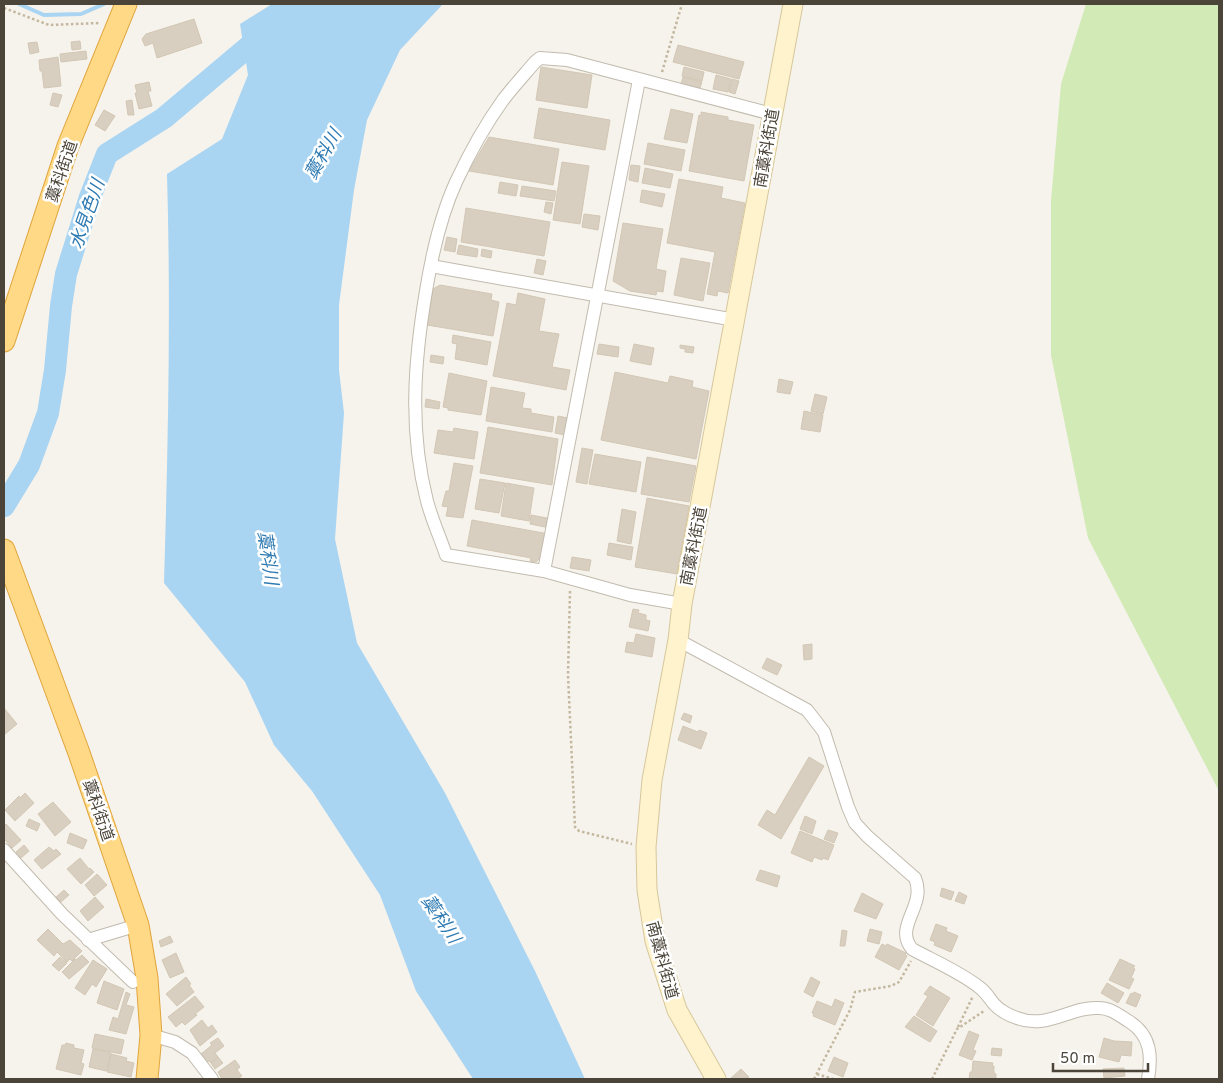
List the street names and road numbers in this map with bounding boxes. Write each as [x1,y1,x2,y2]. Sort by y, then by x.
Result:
street label: 南藁科街道 [751,107,785,189]
street label: 藁科街道 [43,138,83,205]
street label: 南藁科街道 [678,505,712,588]
street label: 藁科街道 [77,777,117,844]
street label: 南藁科街道 [641,919,681,1002]

